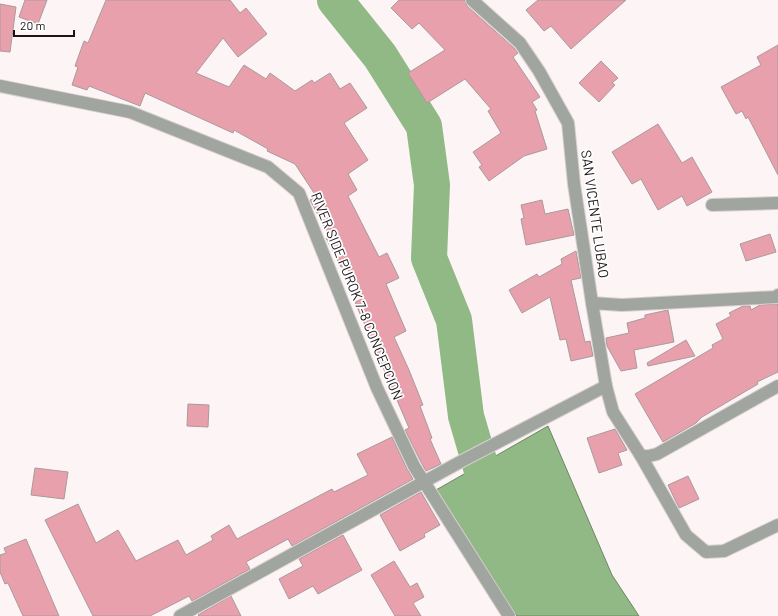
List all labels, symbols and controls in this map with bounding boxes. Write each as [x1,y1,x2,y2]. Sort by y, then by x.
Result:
scale bar [14,12,74,38]
text: 20 m [20,18,46,32]
street label: SAN VICENTE LUBAO [578,149,613,279]
street label: RIVER SIDE PUROK 7-8 CONCEPCION [308,190,407,402]

